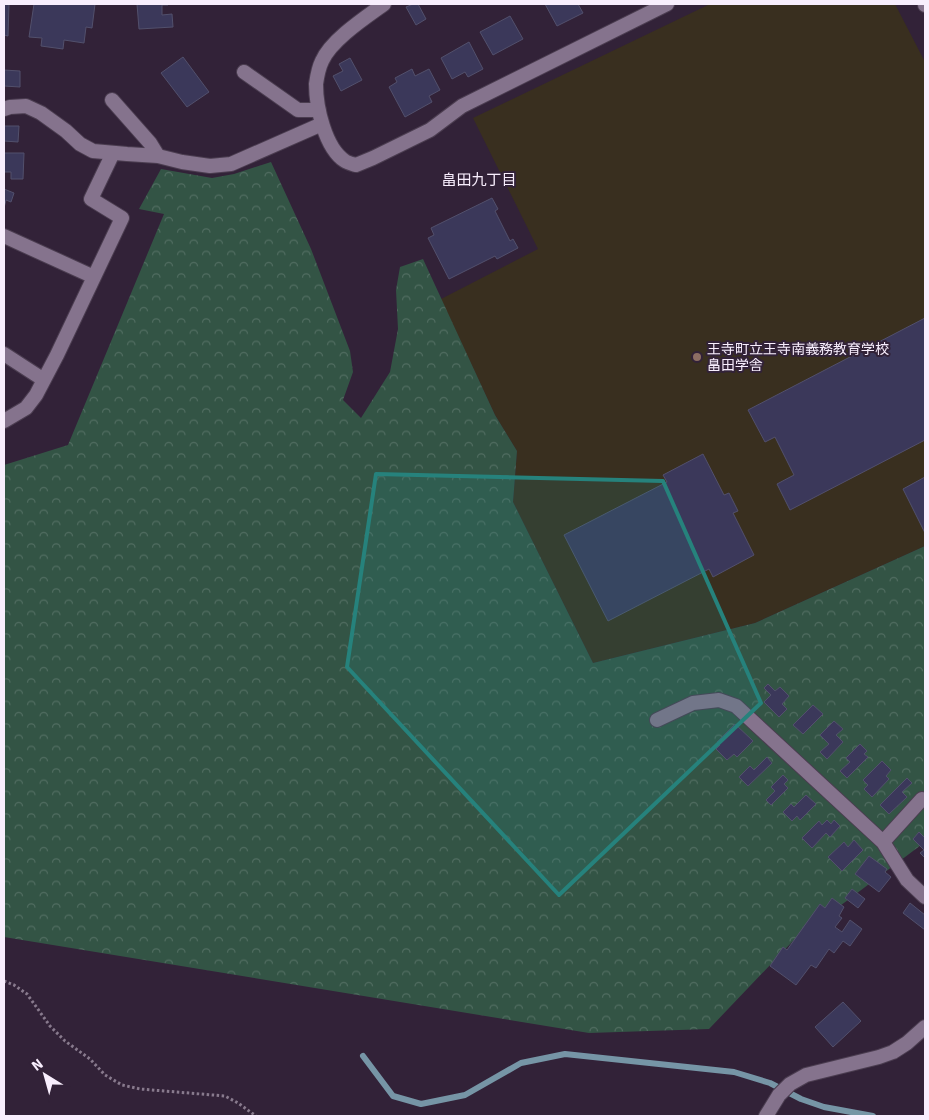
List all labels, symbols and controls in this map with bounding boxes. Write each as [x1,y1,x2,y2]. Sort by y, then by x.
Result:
district label: 畠田九丁目 [441,171,517,189]
place label: 王寺町立王寺南義務教育学校 畠田学舎 [707,341,889,374]
marker: 王寺町立王寺南義務教育学校 畠田学舎 [691,351,703,363]
north arrow [20,1050,70,1100]
text: N [28,1055,46,1075]

